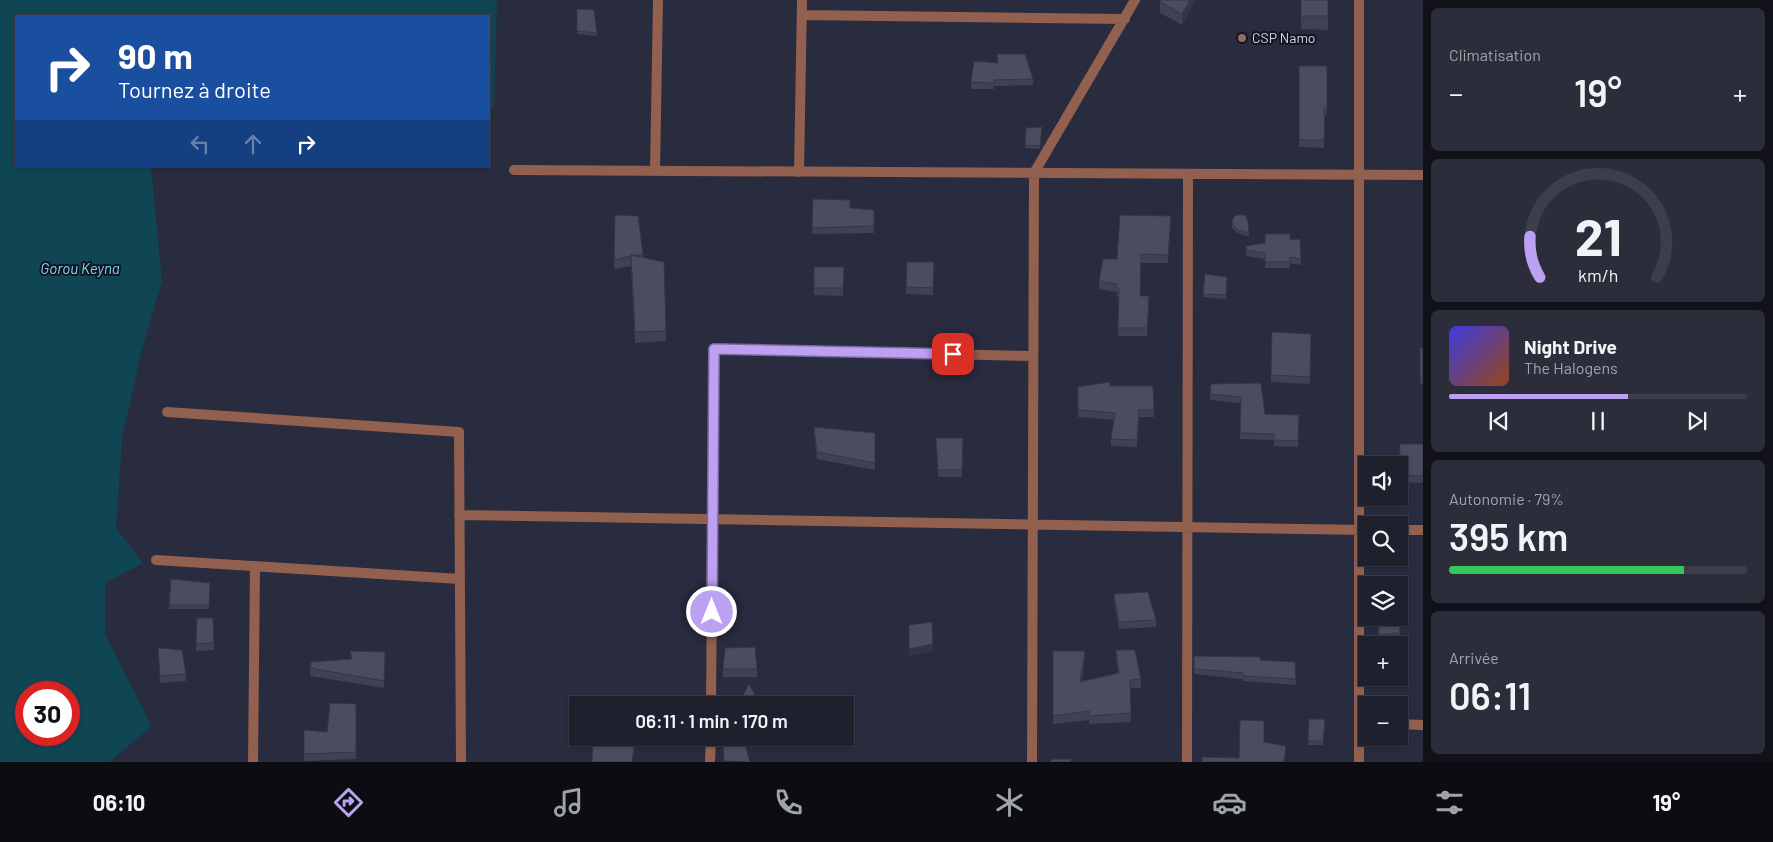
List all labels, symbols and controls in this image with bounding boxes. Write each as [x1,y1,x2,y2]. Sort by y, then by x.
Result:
place label: CSP Namo [1252,29,1316,46]
marker: CSP Namo [1236,32,1248,44]
text: 90 m [118,34,193,76]
icon: right [35,35,100,100]
text: Climatisation [1449,45,1541,64]
text: 19° [1574,69,1622,115]
text: Tournez à droite [118,76,271,102]
text: − [1449,76,1463,110]
text: + [1733,76,1747,110]
icon: left [186,130,214,158]
icon: ahead [239,130,267,158]
icon: right [292,130,320,158]
text: 21 [1574,204,1622,266]
water label: Gorou Keyna [40,259,120,277]
text: km/h [1578,264,1618,286]
pin [932,333,974,375]
text: Night Drive [1524,335,1617,358]
icon: arrive [939,340,967,368]
text: The Halogens [1524,358,1618,377]
icon: previous [1485,407,1513,435]
icon: pause [1584,407,1612,435]
icon: next [1683,407,1711,435]
map controls [1358,456,1408,746]
button: sound [1358,456,1408,506]
text: Autonomie · 79% [1449,489,1564,508]
text: 395 km [1449,513,1568,559]
button: search [1358,516,1408,566]
button: layers [1358,576,1408,626]
position arrow [685,585,737,637]
button: + [1358,636,1408,686]
text: Arrivée [1449,648,1499,667]
text: 06:11 [1449,672,1531,718]
speed limit sign: 30 [15,681,80,746]
button: − [1358,696,1408,746]
text: 06:11 · 1 min · 170 m [635,709,788,732]
icon: directions [331,785,366,820]
icon: music [551,785,586,820]
icon: phone [771,785,806,820]
icon: climate [992,785,1027,820]
icon: car [1212,785,1247,820]
icon: filters [1432,785,1467,820]
text: 06:10 [93,789,145,815]
text: 19° [1653,789,1680,815]

